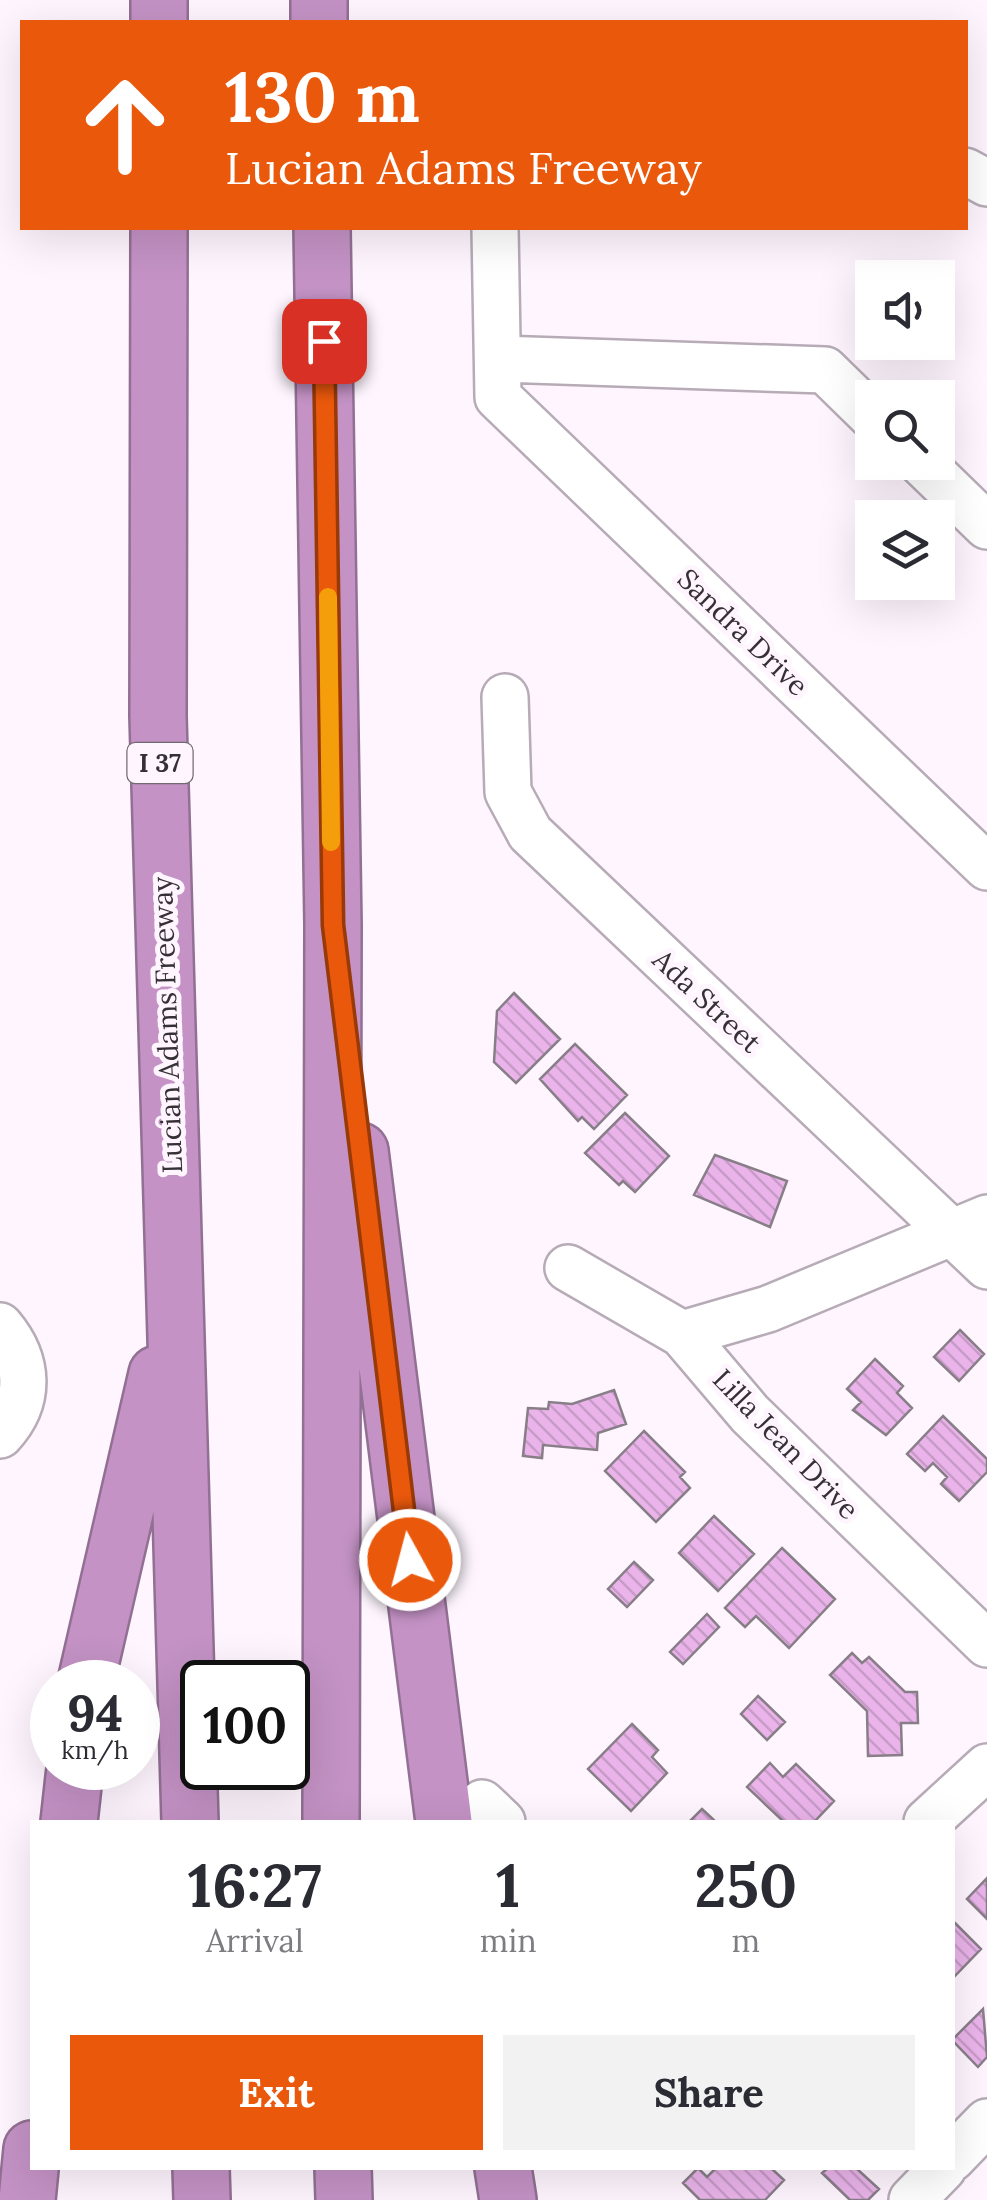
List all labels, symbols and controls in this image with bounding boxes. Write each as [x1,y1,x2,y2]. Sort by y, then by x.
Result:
text: 130 m [225,52,420,141]
icon: ahead [60,60,190,190]
text: Lucian Adams Freeway [225,139,702,196]
map controls [855,260,955,600]
button: sound [855,260,955,360]
pin [282,299,367,384]
icon: arrive [297,314,352,369]
button: search [855,380,955,480]
button: layers [855,500,955,600]
street label: Sandra Drive [670,561,816,703]
road number: I 37 [128,743,192,783]
street label: Lucian Adams Freeway [144,876,190,1174]
street label: Ada Street [644,941,769,1060]
street label: Lilla Jean Drive [705,1361,867,1527]
position arrow [358,1508,462,1612]
speed limit sign: 100 [180,1660,310,1790]
text: 94 [67,1681,123,1745]
text: km/h [61,1734,129,1766]
text: 16:27 [188,1847,322,1923]
text: 1 [496,1847,520,1923]
text: 250 [695,1847,797,1923]
text: Arrival [206,1920,304,1961]
text: min [480,1920,537,1961]
text: m [732,1920,760,1961]
button: Exit [70,2035,483,2150]
button: Share [503,2035,915,2150]

